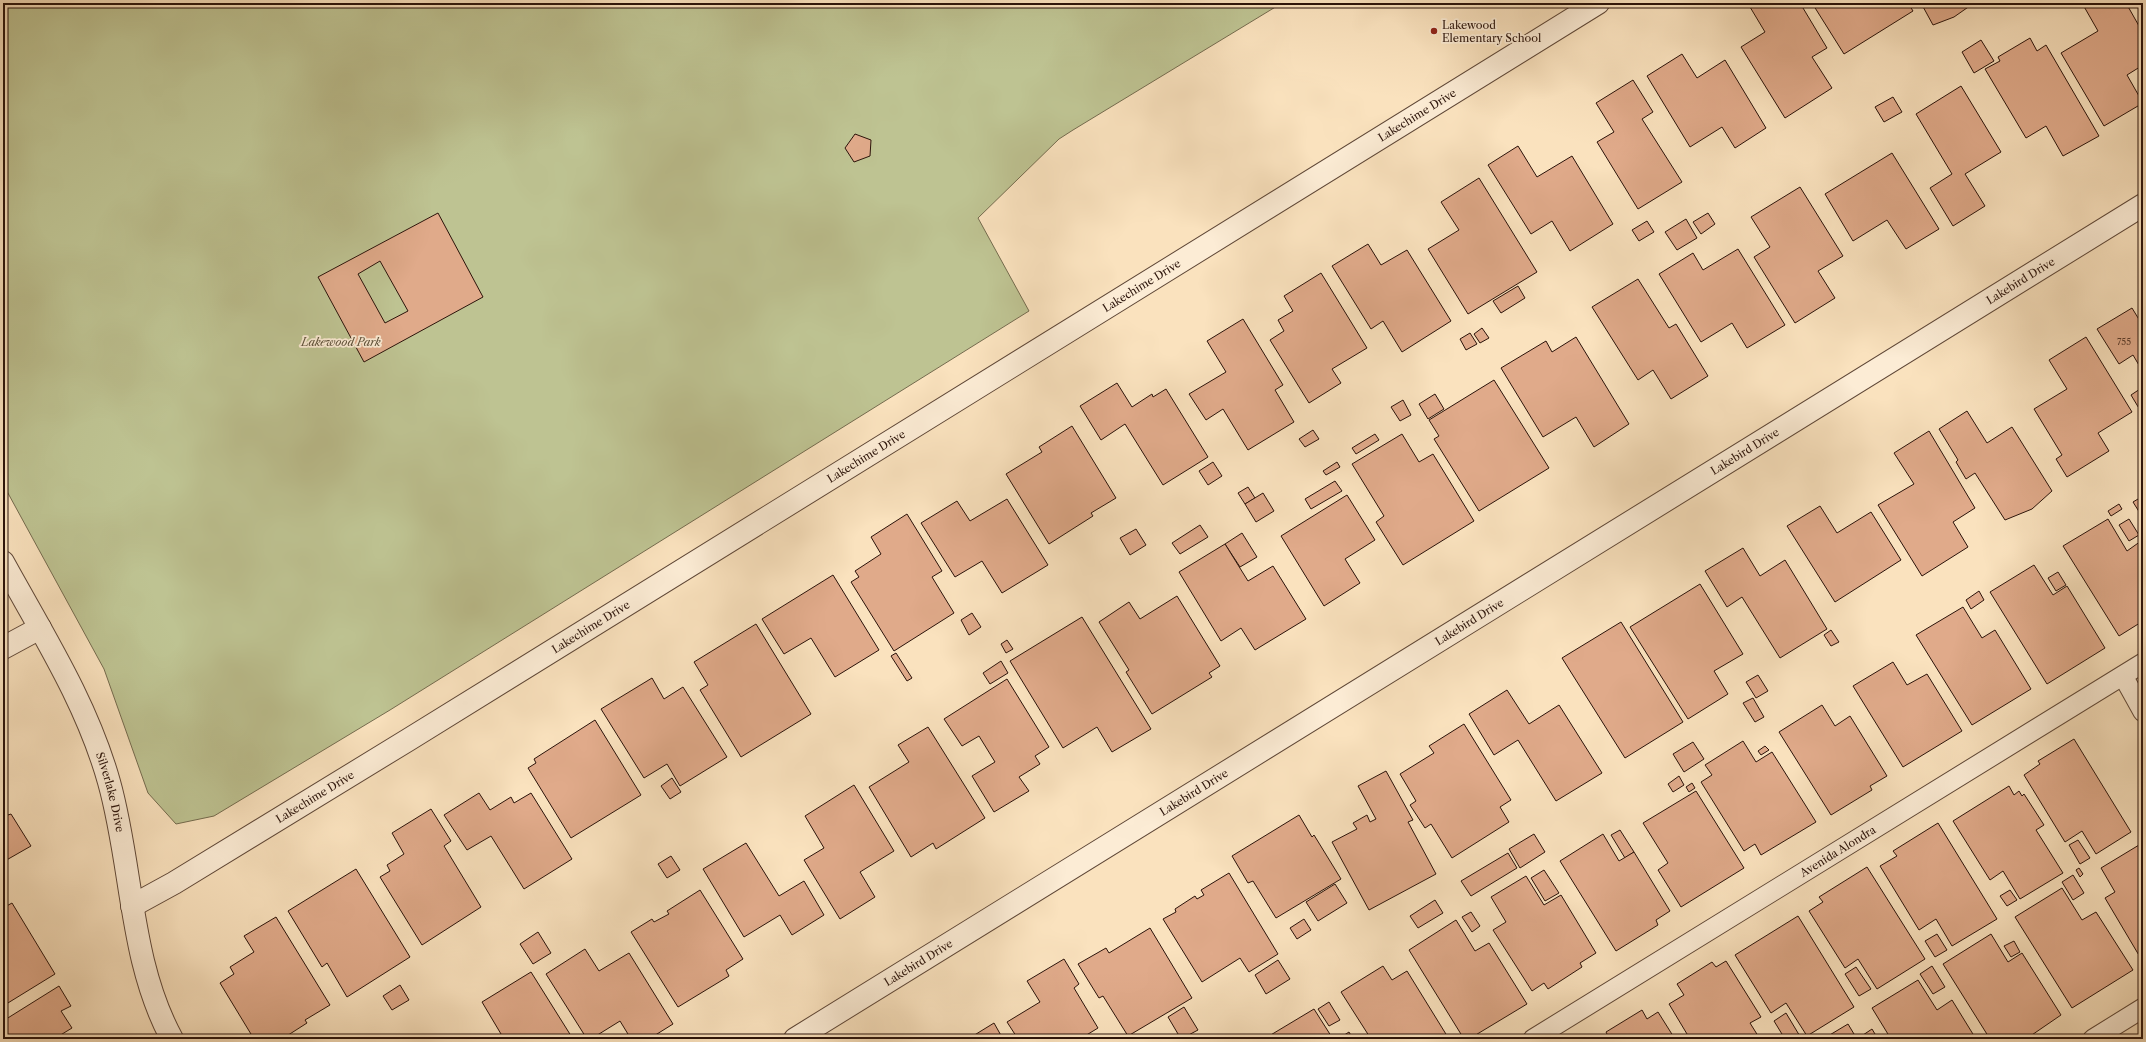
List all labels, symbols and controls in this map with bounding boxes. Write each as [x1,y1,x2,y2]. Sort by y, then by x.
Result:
place label: Lakewood Elementary School [1442,18,1542,45]
marker: Lakewood Elementary School [1429,26,1439,36]
street label: Lakechime Drive [1375,86,1459,144]
street label: Lakebird Drive [1984,254,2057,307]
street label: Lakechime Drive [1100,256,1183,315]
park label: Lakewood Park [300,335,381,349]
house number: 755 [2117,336,2131,347]
street label: Lakebird Drive [1708,425,1782,478]
street label: Lakechime Drive [825,427,908,486]
street label: Lakebird Drive [1433,595,1506,648]
street label: Lakechime Drive [549,597,632,656]
street label: Silverlake Drive [93,750,127,833]
street label: Lakebird Drive [1157,766,1231,819]
street label: Lakechime Drive [273,768,357,826]
street label: Avenida Alondra [1796,822,1878,880]
street label: Lakebird Drive [881,936,955,989]

